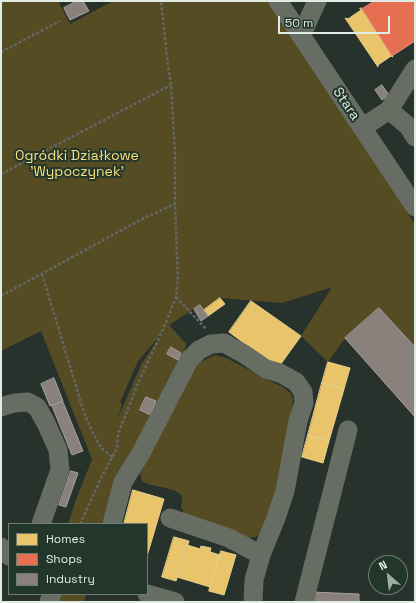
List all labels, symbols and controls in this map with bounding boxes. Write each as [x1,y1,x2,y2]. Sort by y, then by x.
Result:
scale bar [280,8,392,34]
text: 50 m [285,15,313,31]
street label: Stara [329,84,363,124]
park label: Ogródki Działkowe 'Wypoczynek' [15,148,139,180]
legend [8,523,148,595]
text: Homes [46,531,85,547]
text: Shops [46,551,82,567]
north arrow [368,555,408,595]
text: N [376,557,389,573]
text: Industry [46,571,95,587]

